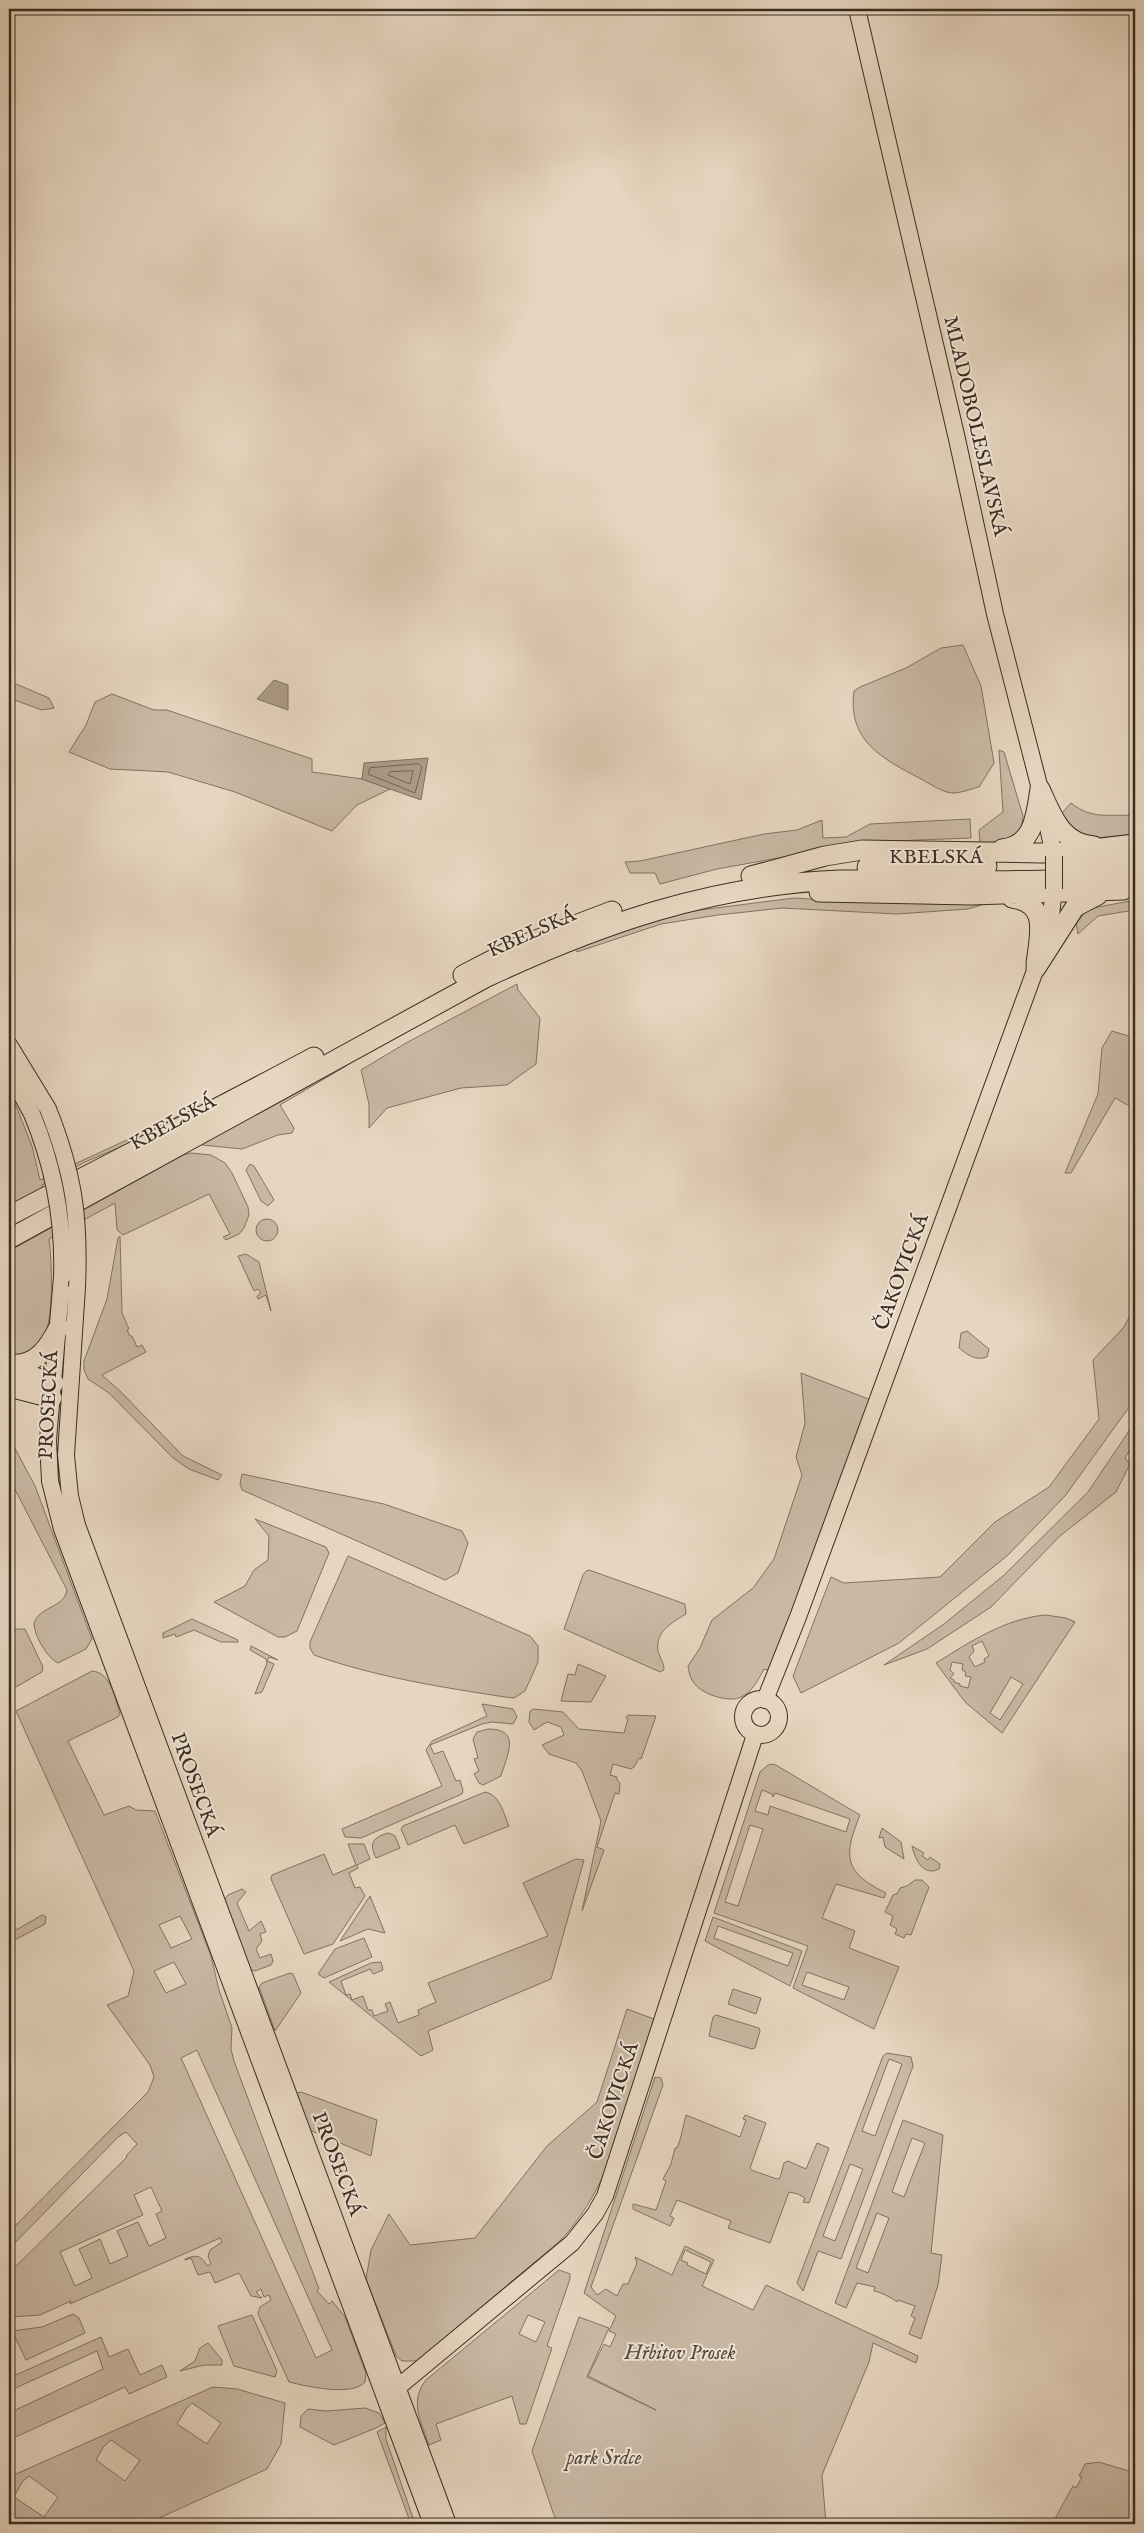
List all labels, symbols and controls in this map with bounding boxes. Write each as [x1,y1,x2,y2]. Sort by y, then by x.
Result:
street label: MLADOBOLESLAVSKÁ [938,314,1013,539]
street label: KBELSKÁ [889,845,983,870]
street label: KBELSKÁ [484,902,580,964]
street label: KBELSKÁ [126,1089,221,1157]
street label: ČAKOVICKÁ [869,1210,935,1334]
street label: PROSECKÁ [34,1349,64,1460]
street label: PROSECKÁ [165,1729,226,1841]
street label: ČAKOVICKÁ [583,2039,645,2163]
street label: PROSECKÁ [306,2108,368,2220]
park label: Hřbitov Prosek [624,2341,735,2366]
park label: park Srdce [563,2446,642,2471]

